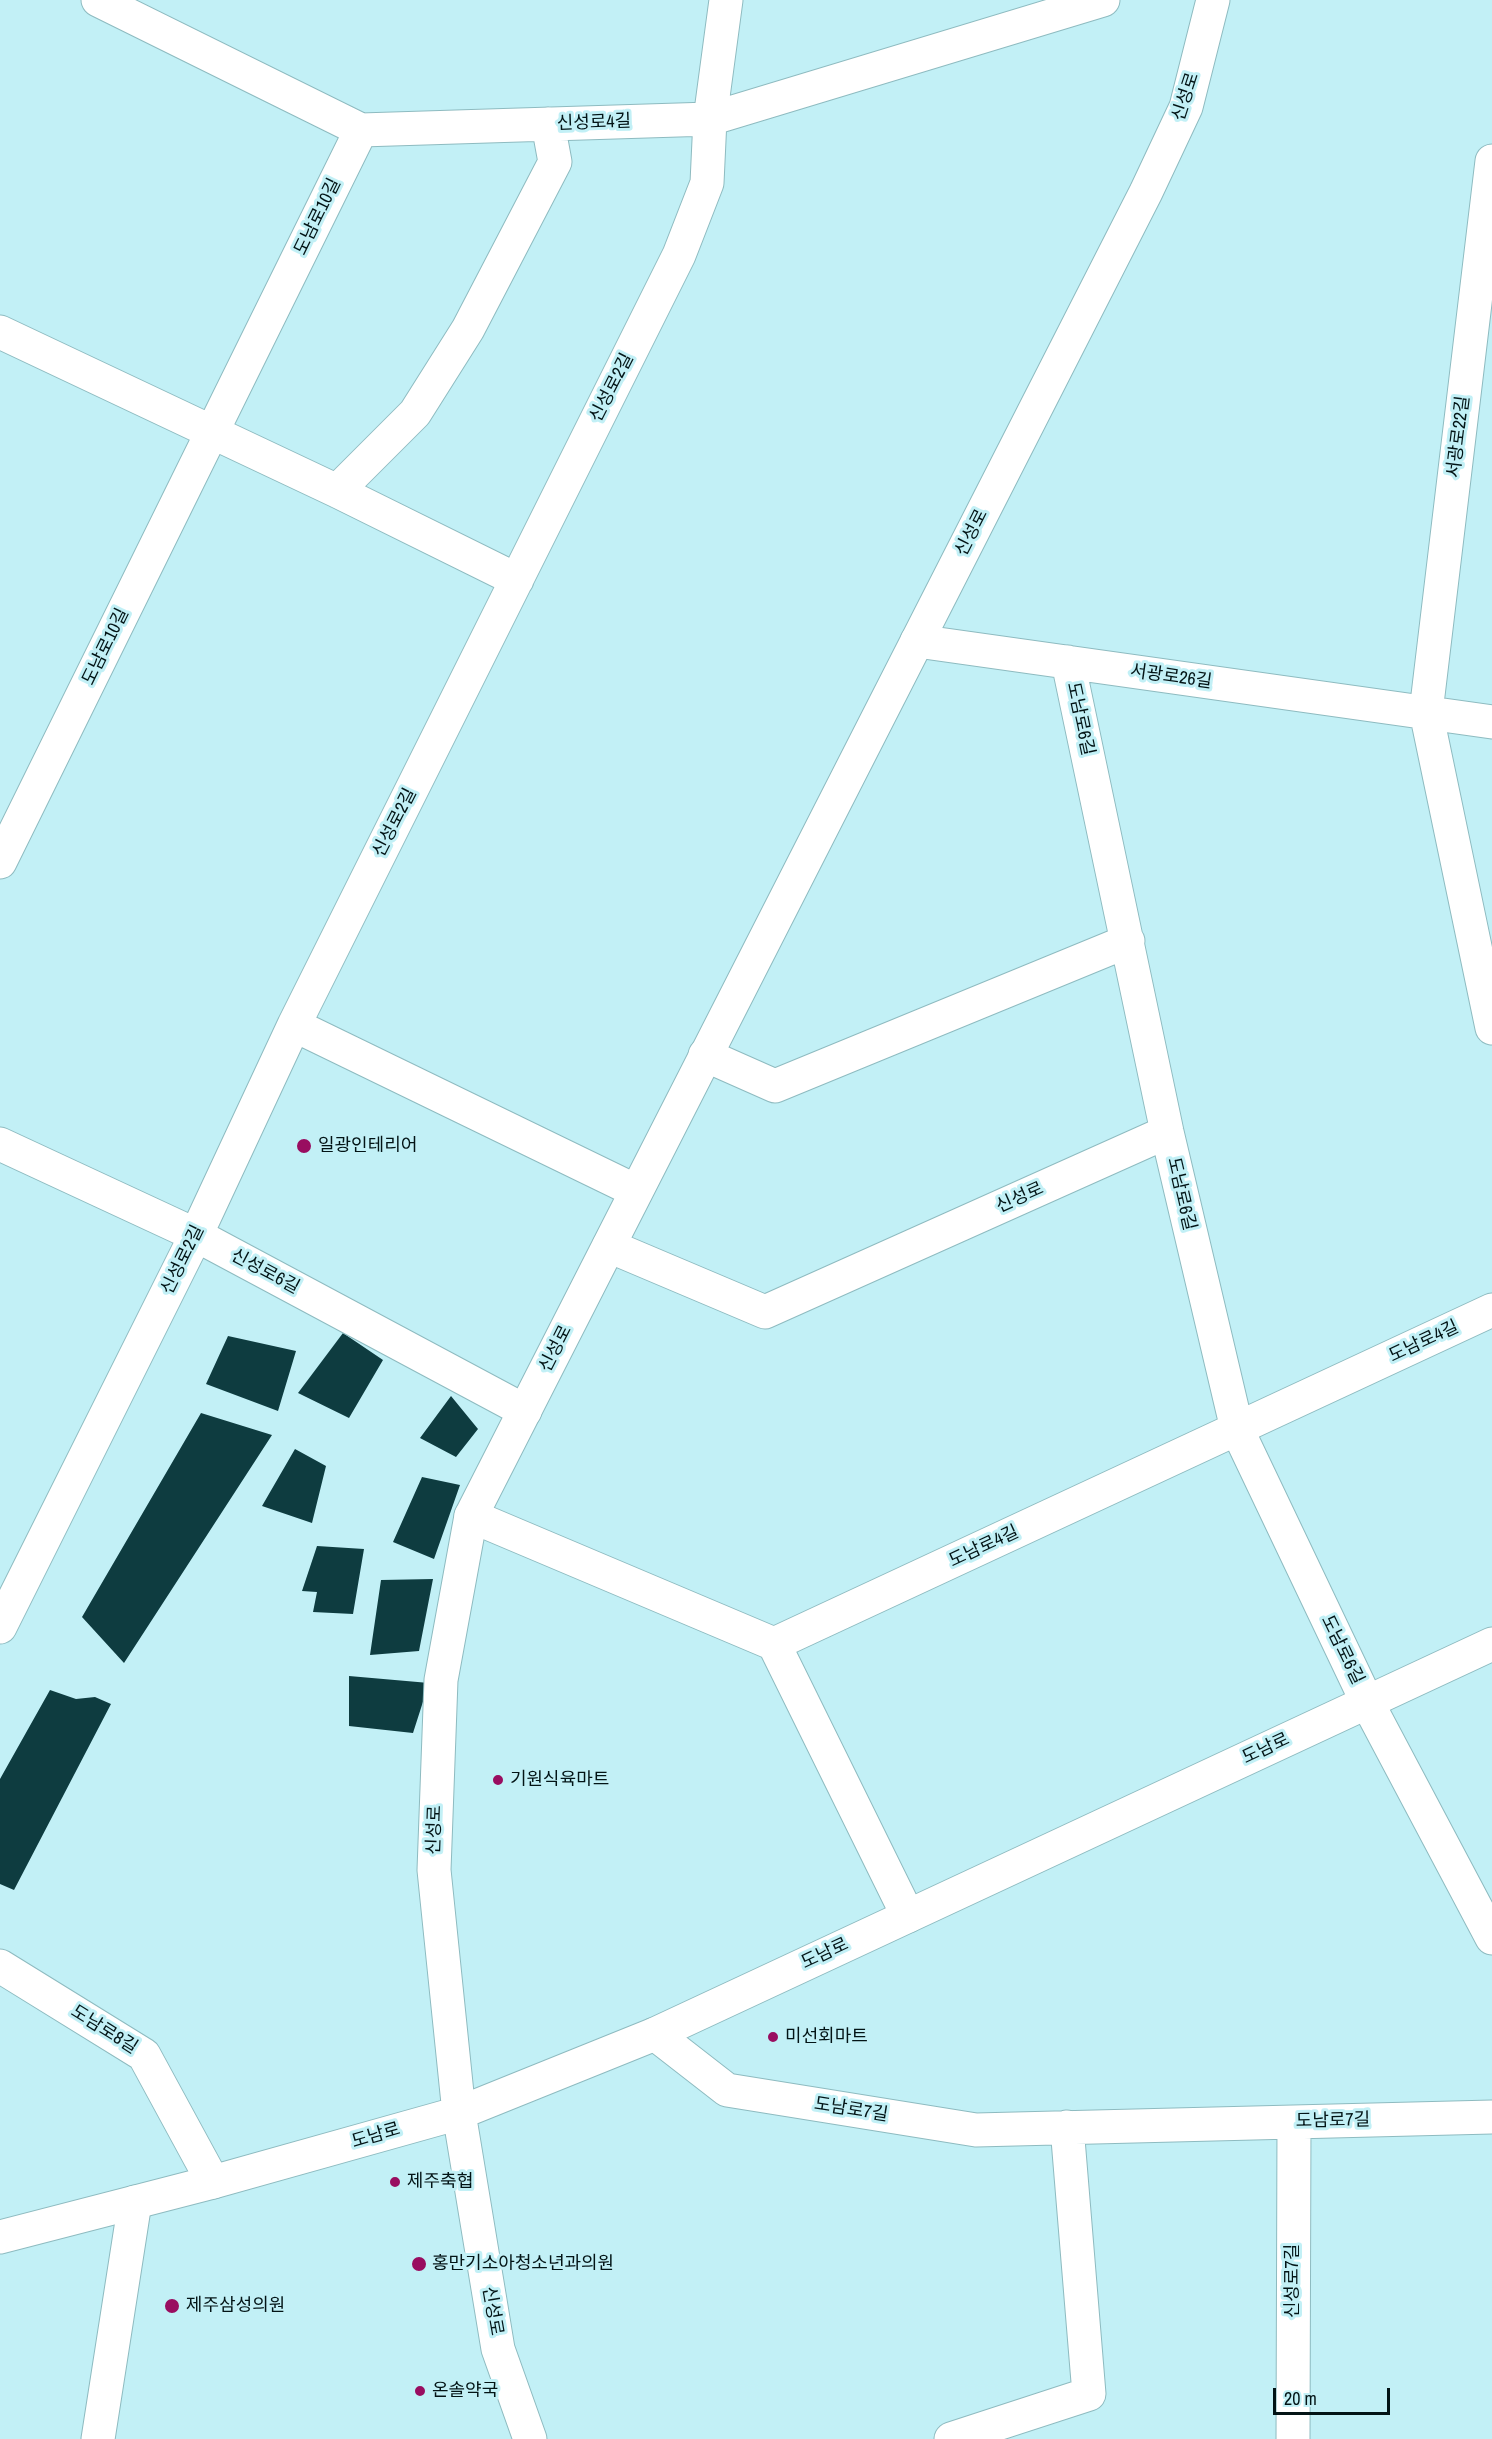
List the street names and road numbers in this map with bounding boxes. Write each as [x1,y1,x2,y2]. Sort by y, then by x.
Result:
street label: 신성로 [1168,70,1204,124]
street label: 신성로4길 [556,111,632,135]
street label: 도남로10길 [290,175,346,259]
street label: 신성로2길 [585,350,639,426]
street label: 서광로22길 [1443,395,1475,479]
street label: 신성로 [951,506,993,560]
street label: 도남로10길 [78,605,134,689]
street label: 서광로26길 [1129,661,1213,693]
street label: 도남로6길 [1062,680,1098,758]
street label: 신성로2길 [368,785,422,861]
street label: 도남로6길 [1162,1155,1200,1233]
street label: 신성로 [993,1178,1047,1218]
street label: 신성로2길 [157,1222,209,1298]
street label: 신성로6길 [227,1245,303,1299]
street label: 도남로4길 [1386,1316,1462,1368]
street label: 신성로 [535,1322,577,1376]
street label: 도남로4길 [946,1521,1022,1573]
street label: 도남로6길 [1316,1612,1368,1688]
street label: 도남로 [1239,1729,1293,1769]
street label: 신성로 [423,1805,447,1855]
street label: 도남로 [798,1934,852,1974]
street label: 도남로8길 [67,2001,141,2059]
street label: 도남로7길 [813,2094,889,2126]
street label: 도남로7길 [1296,2110,1370,2132]
street label: 도남로 [349,2119,403,2153]
street label: 신성로7길 [1282,2244,1304,2318]
street label: 신성로 [477,2285,507,2337]

